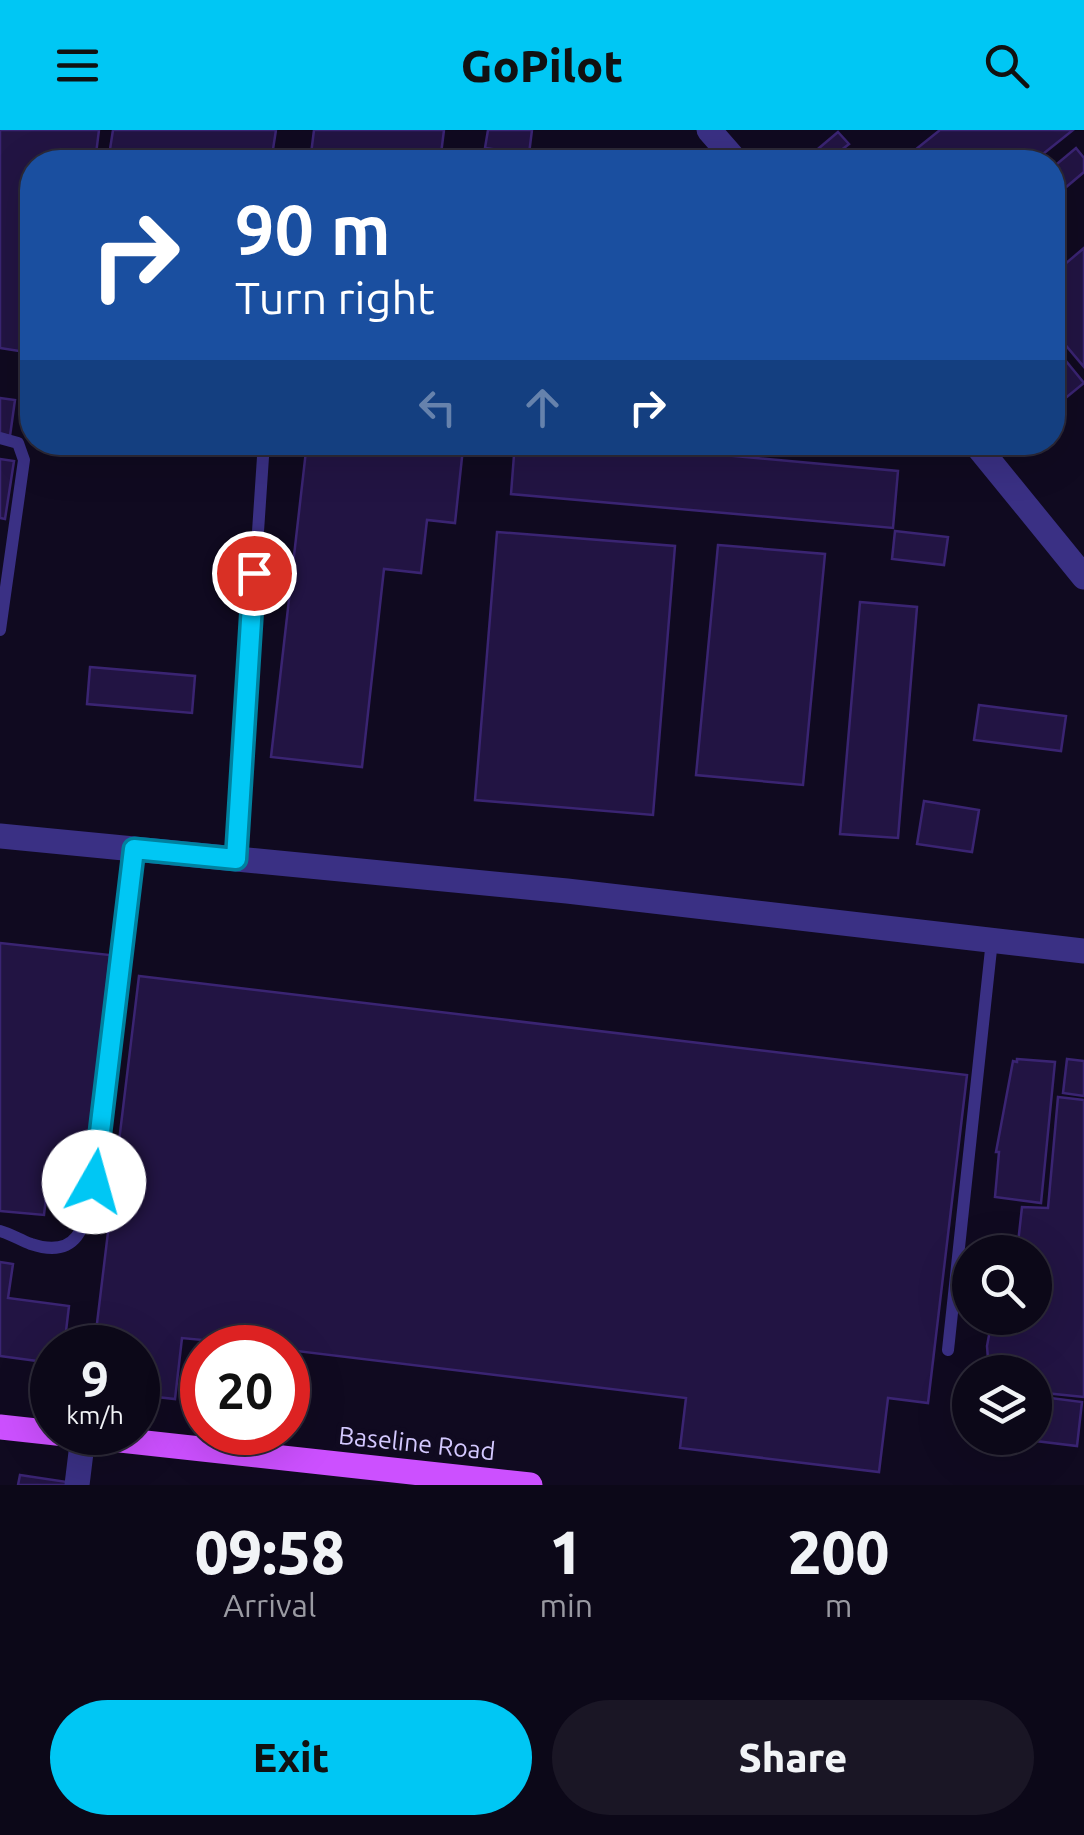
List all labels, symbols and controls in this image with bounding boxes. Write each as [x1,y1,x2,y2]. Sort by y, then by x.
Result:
icon: menu [50,38,105,93]
icon: search [979,38,1034,93]
text: GoPilot [461,40,623,91]
icon: right [70,190,200,320]
text: 90 m [235,190,391,268]
text: Turn right [235,272,435,323]
icon: left [410,380,465,435]
icon: ahead [515,380,570,435]
icon: right [620,380,675,435]
pin [212,531,297,616]
icon: arrive [227,546,282,601]
position arrow [42,1130,146,1234]
map controls [952,1235,1052,1455]
button: search [952,1235,1052,1335]
speed limit sign: 20 [180,1325,310,1455]
text: 9 [81,1350,109,1406]
button: layers [952,1355,1052,1455]
text: km/h [66,1401,124,1429]
street label: Baseline Road [337,1421,497,1465]
text: 09:58 [195,1518,345,1585]
text: 1 [549,1518,583,1585]
text: 200 [788,1518,889,1585]
text: Arrival [223,1587,316,1623]
text: min [539,1587,593,1623]
text: m [825,1587,852,1623]
button: Exit [50,1700,532,1815]
button: Share [552,1700,1034,1815]

